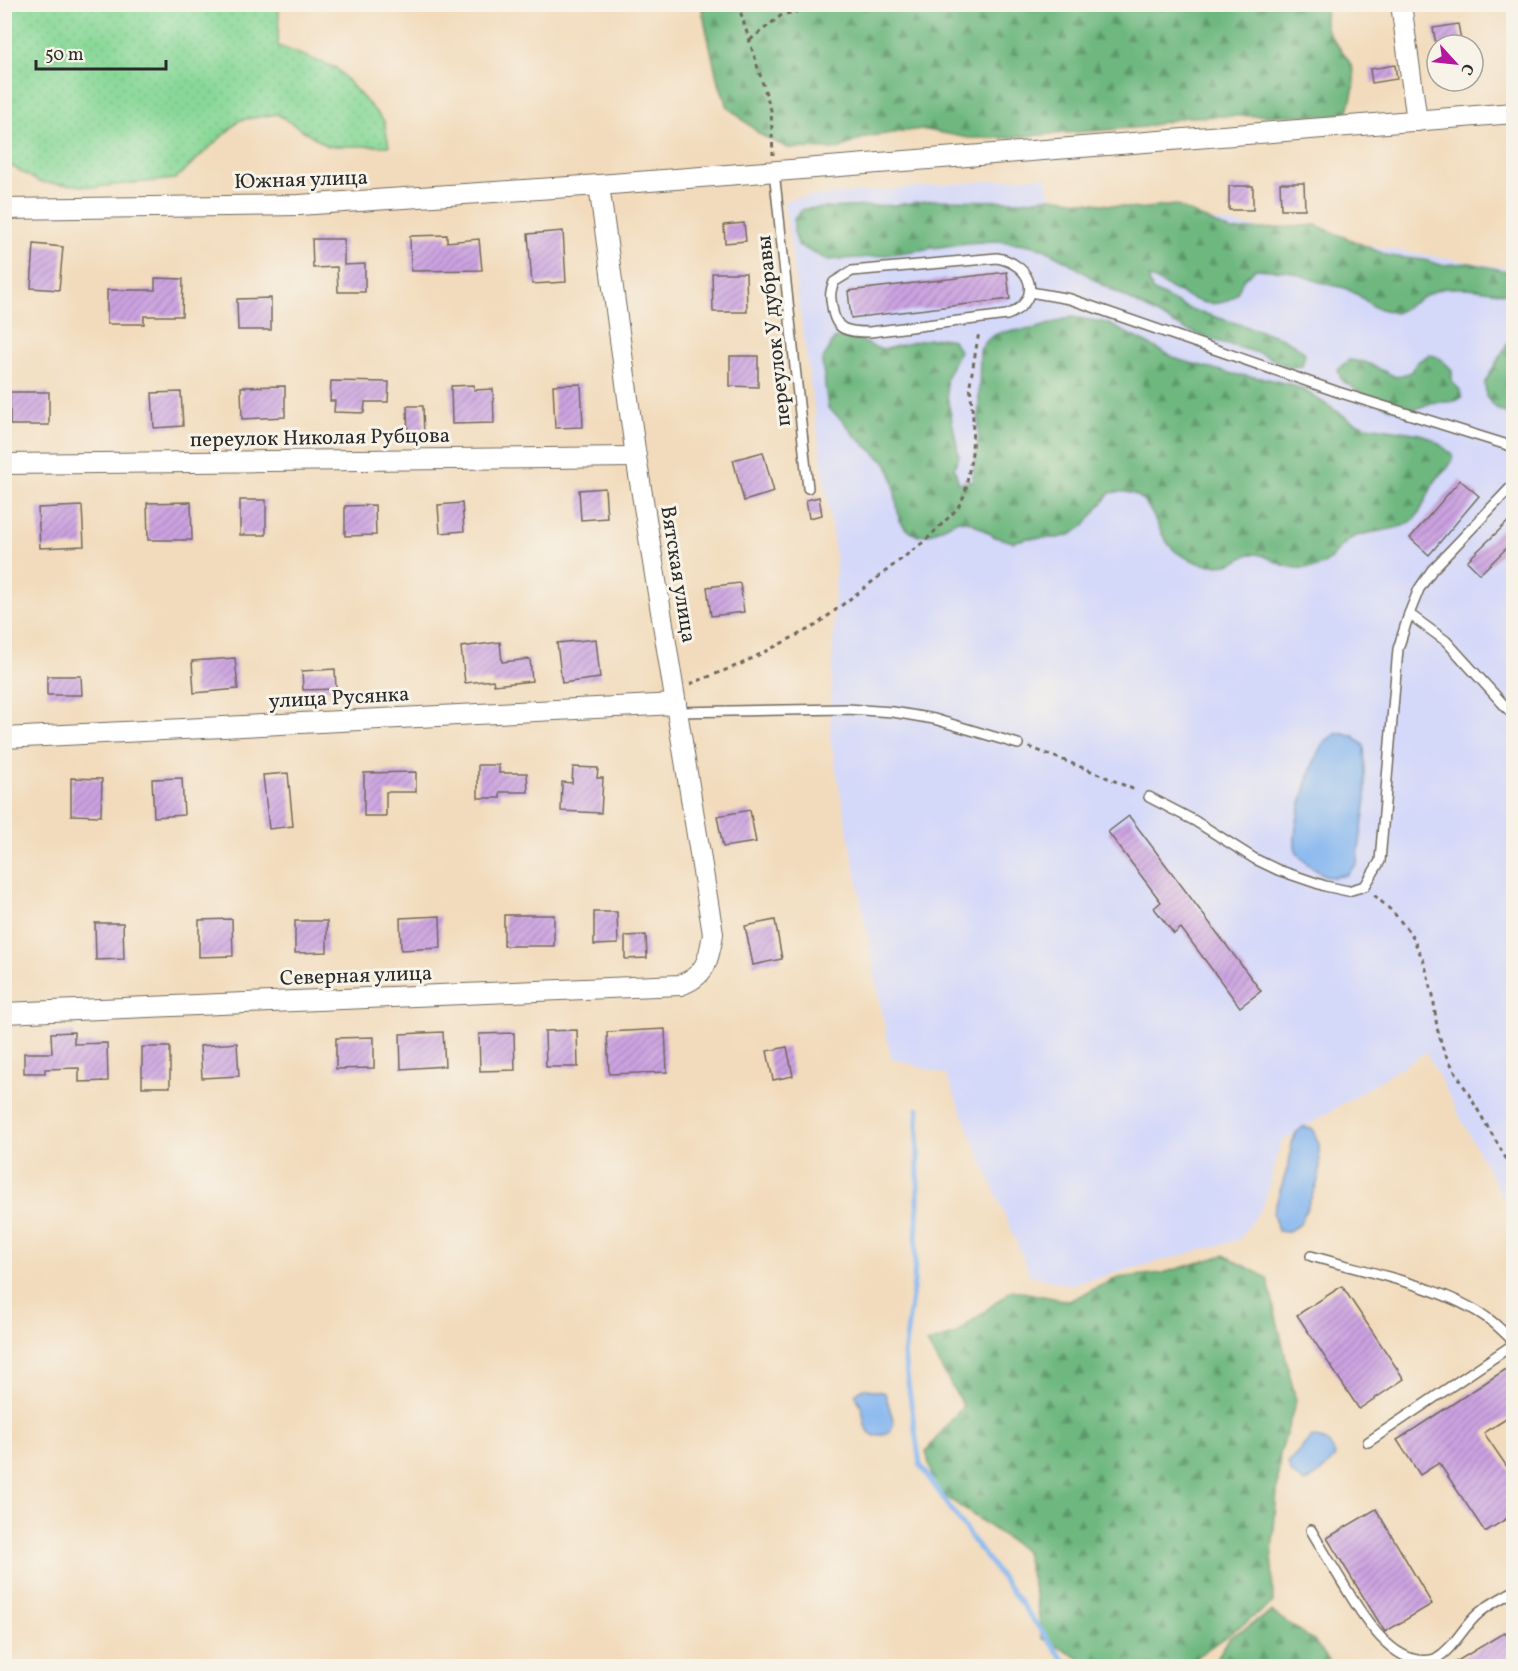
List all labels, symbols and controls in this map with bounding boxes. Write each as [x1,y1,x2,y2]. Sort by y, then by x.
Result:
scale bar [36,33,166,71]
north arrow [1425,33,1485,93]
text: 50 m [45,43,84,68]
text: С [1454,59,1479,78]
street label: Южная улица [233,164,369,197]
street label: переулок У дубравы [750,234,799,428]
street label: переулок Николая Рубцова [190,422,450,455]
street label: Вятская улица [652,504,703,645]
street label: улица Русянка [268,680,410,717]
street label: Северная улица [279,959,433,994]

